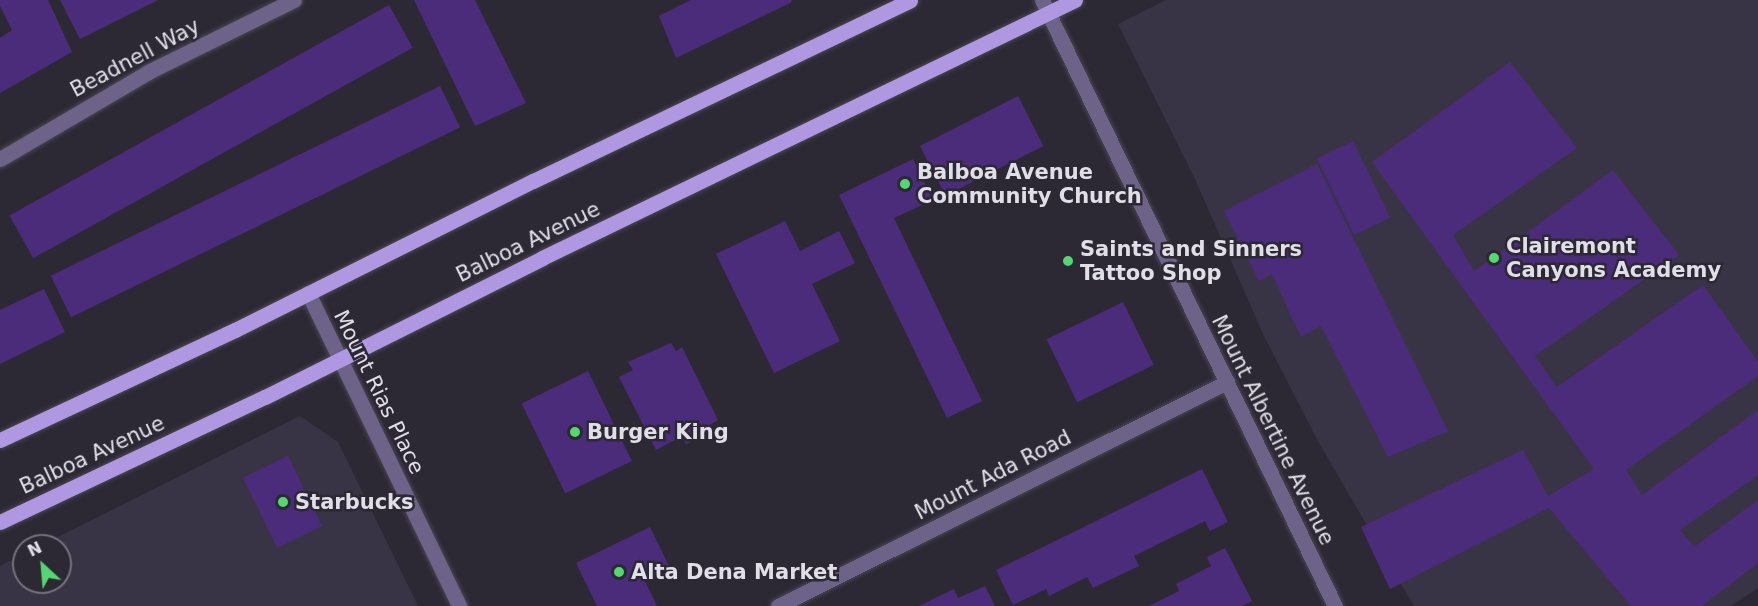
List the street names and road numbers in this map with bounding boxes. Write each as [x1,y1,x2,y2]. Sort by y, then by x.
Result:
street label: Beadnell Way [66,13,204,103]
street label: Balboa Avenue [452,196,604,288]
street label: Mount Rias Place [328,306,430,478]
street label: Mount Albertine Avenue [1206,311,1340,549]
street label: Balboa Avenue [16,410,168,500]
street label: Mount Ada Road [911,425,1075,525]

